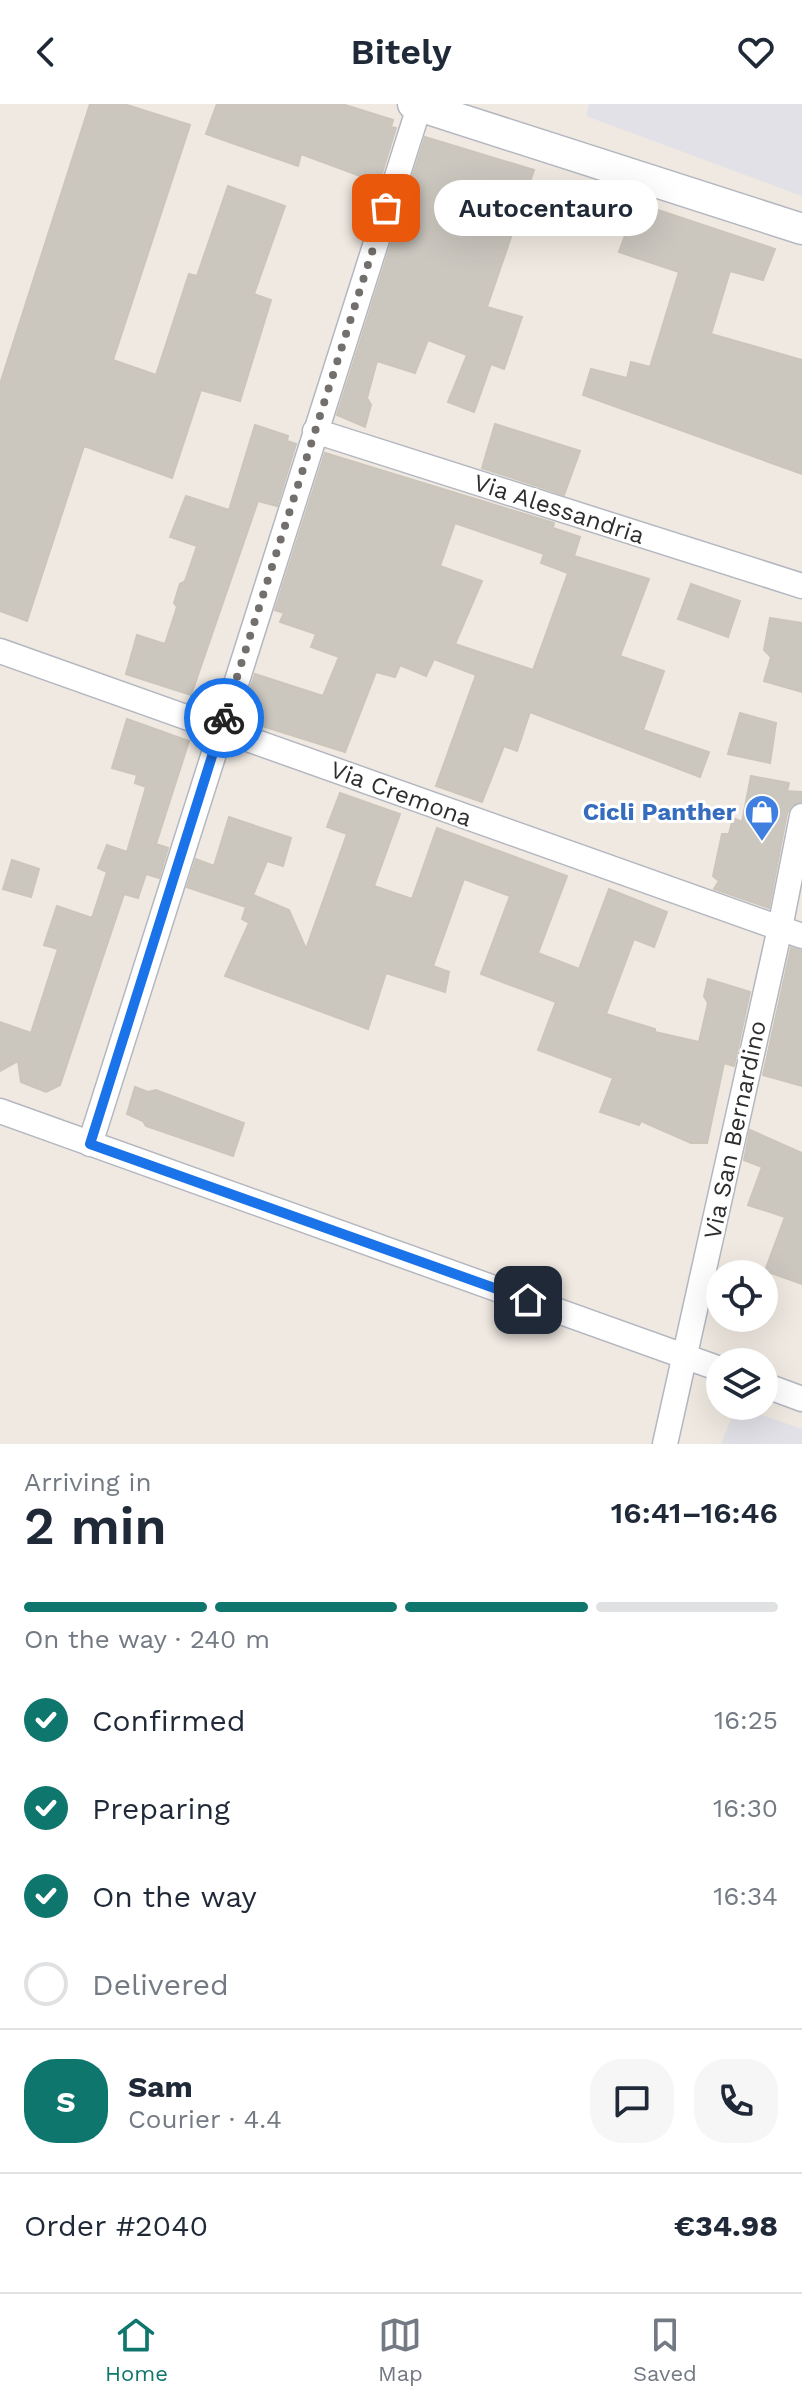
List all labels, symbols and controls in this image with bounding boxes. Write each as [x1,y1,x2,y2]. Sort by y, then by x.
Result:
icon: back [24,30,68,74]
icon: heart [734,30,778,74]
text: Bitely [350,31,452,73]
pin [352,174,420,242]
callout: Autocentauro [434,180,658,236]
icon: bag [364,186,408,230]
text: Autocentauro [459,193,633,223]
street label: Via Alessandria [470,468,648,550]
courier [184,678,264,758]
icon: bike [202,696,246,740]
street label: Via Cremona [326,755,476,833]
shop icon: Cicli Panther [743,793,781,843]
place label: Cicli Panther [583,798,737,826]
street label: Via San Bernardino [698,1018,772,1242]
map controls [706,1260,778,1420]
button: locate [706,1260,778,1332]
pin [494,1266,562,1334]
icon: home [506,1278,550,1322]
button: layers [706,1348,778,1420]
text: Arriving in [24,1467,152,1497]
text: 16:41–16:46 [611,1495,778,1530]
text: 2 min [24,1496,167,1557]
text: On the way · 240 m [24,1624,270,1654]
icon: check [24,1698,68,1742]
text: Confirmed [92,1703,246,1738]
text: 16:25 [714,1705,778,1735]
icon: check [24,1786,68,1830]
text: Preparing [92,1791,230,1826]
text: 16:30 [713,1793,778,1823]
icon: check [24,1874,68,1918]
text: On the way [92,1879,257,1914]
text: 16:34 [713,1881,778,1911]
text: Delivered [92,1967,229,2002]
button: chat [590,2059,674,2143]
button: phone [694,2059,778,2143]
text: Sam [128,2069,193,2104]
text: S [56,2084,76,2119]
text: Courier · 4.4 [128,2104,282,2134]
text: Order #2040 [24,2208,208,2243]
text: €34.98 [674,2208,778,2243]
tab: Home [105,2313,168,2386]
tab: Map [378,2313,423,2386]
tab: Saved [633,2313,697,2386]

